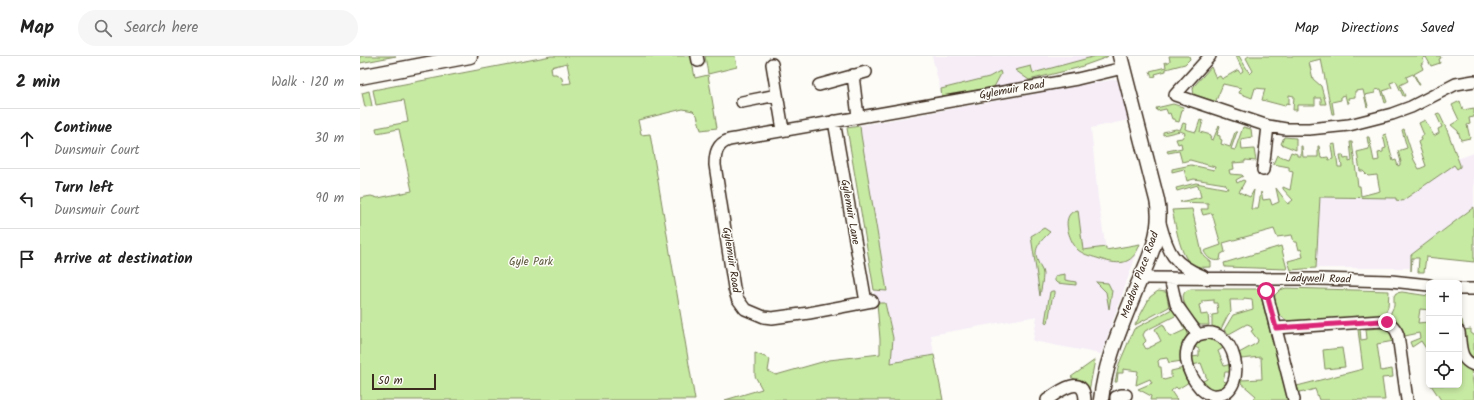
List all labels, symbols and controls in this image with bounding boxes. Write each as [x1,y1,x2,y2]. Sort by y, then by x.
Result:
search box [78,10,358,46]
text: Map [20,13,54,43]
text: Search here [124,16,198,40]
icon: search [92,17,114,39]
text: Map [1294,17,1319,39]
text: Directions [1341,17,1399,39]
text: Saved [1421,17,1454,39]
text: 2 min [16,69,60,96]
text: Walk · 120 m [271,72,344,93]
street label: Gylemuir Road [978,75,1047,105]
text: Continue [54,116,112,140]
icon: ahead [16,128,38,150]
text: 30 m [315,128,344,149]
text: Dunsmuir Court [54,140,140,161]
text: Turn left [54,176,114,200]
street label: Gylemuir Lane [835,178,865,246]
icon: left [16,188,38,210]
text: 90 m [316,188,344,209]
text: Dunsmuir Court [54,200,140,221]
street label: Gylemuir Road [717,226,745,295]
street label: Meadow Place Road [1116,229,1164,321]
text: Arrive at destination [54,247,193,271]
icon: arrive [16,248,38,270]
park label: Gyle Park [509,253,554,271]
street label: Ladywell Road [1285,269,1352,289]
map controls [1426,280,1462,388]
button: + [1426,280,1462,316]
route start [1257,282,1275,300]
route end [1378,313,1396,331]
button: − [1426,316,1462,352]
button: locate [1426,352,1462,388]
scale bar [372,372,436,391]
text: 50 m [378,372,403,390]

